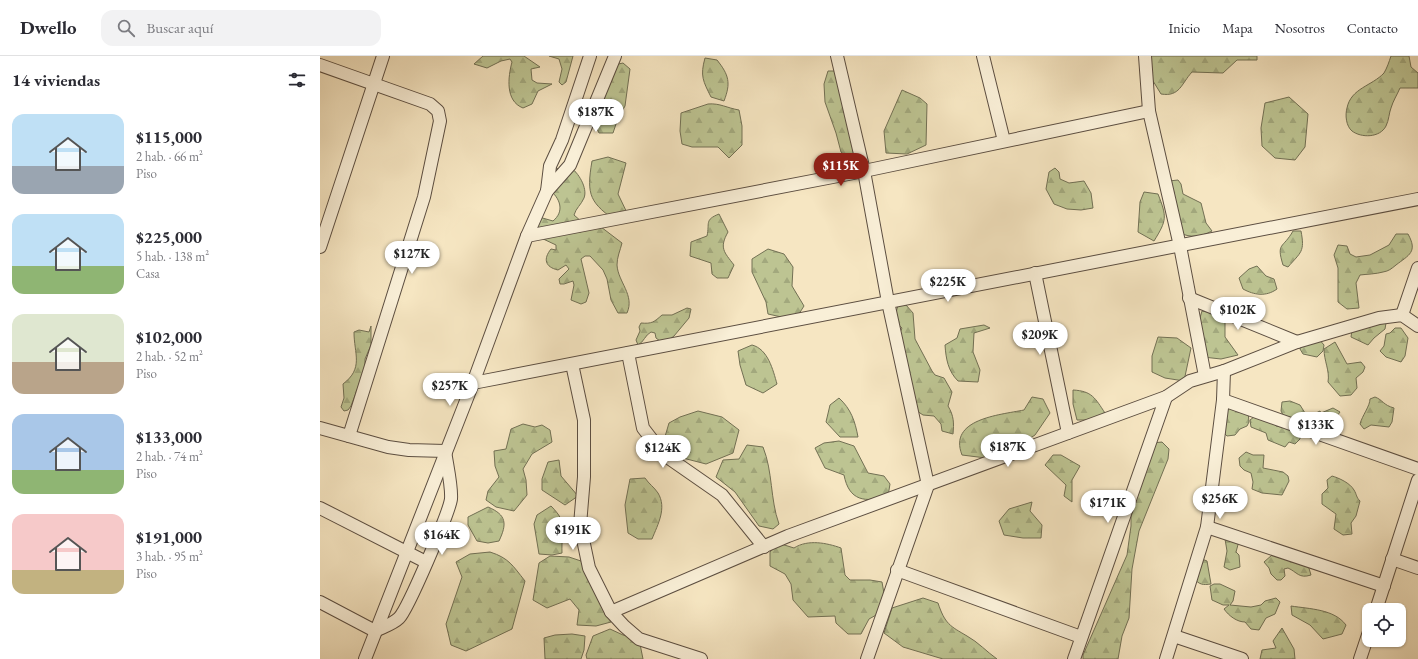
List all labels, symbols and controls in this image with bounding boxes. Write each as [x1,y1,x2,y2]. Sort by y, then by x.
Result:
search box [101,10,381,46]
text: Dwello [20,15,77,40]
icon: search [115,17,137,39]
text: Buscar aquí [147,18,213,37]
text: Inicio [1169,19,1200,37]
text: Mapa [1222,19,1253,37]
text: Nosotros [1275,19,1325,37]
text: Contacto [1347,19,1398,37]
text: 14 viviendas [12,69,100,91]
icon: filters [286,69,308,91]
pin: $187K [568,99,624,133]
text: $187K [578,103,614,120]
text: $115,000 [136,126,202,148]
icon: home [44,130,92,178]
text: 2 hab. · 66 m² [136,148,203,165]
pin: $115K [813,153,869,187]
text: $115K [823,157,859,174]
text: Piso [136,165,157,182]
text: $225,000 [136,226,202,248]
icon: home [44,230,92,278]
pin: $127K [384,241,440,275]
text: $127K [394,245,430,262]
text: 5 hab. · 138 m² [136,248,209,265]
text: Casa [136,265,160,282]
pin: $225K [920,269,976,303]
text: $225K [930,273,966,290]
pin: $102K [1210,297,1266,331]
text: $102K [1220,301,1256,318]
pin: $209K [1012,322,1068,356]
text: $102,000 [136,326,202,348]
text: $209K [1022,326,1058,343]
icon: home [44,330,92,378]
text: 2 hab. · 52 m² [136,348,203,365]
text: Piso [136,365,157,382]
pin: $257K [422,373,478,407]
text: $257K [432,377,468,394]
pin: $133K [1288,412,1344,446]
text: $133K [1298,416,1334,433]
text: $133,000 [136,426,202,448]
icon: home [44,430,92,478]
pin: $187K [980,434,1036,468]
pin: $124K [635,435,691,469]
text: $187K [990,438,1026,455]
text: $124K [645,439,681,456]
text: 2 hab. · 74 m² [136,448,203,465]
text: Piso [136,465,157,482]
pin: $256K [1192,486,1248,520]
pin: $171K [1080,490,1136,524]
text: $256K [1202,490,1238,507]
text: $171K [1090,494,1126,511]
pin: $191K [545,517,601,551]
text: $191K [555,521,591,538]
pin: $164K [414,522,470,556]
text: $191,000 [136,526,202,548]
text: $164K [424,526,460,543]
icon: home [44,530,92,578]
text: 3 hab. · 95 m² [136,548,203,565]
text: Piso [136,565,157,582]
map controls [1362,603,1406,647]
button: locate [1362,603,1406,647]

